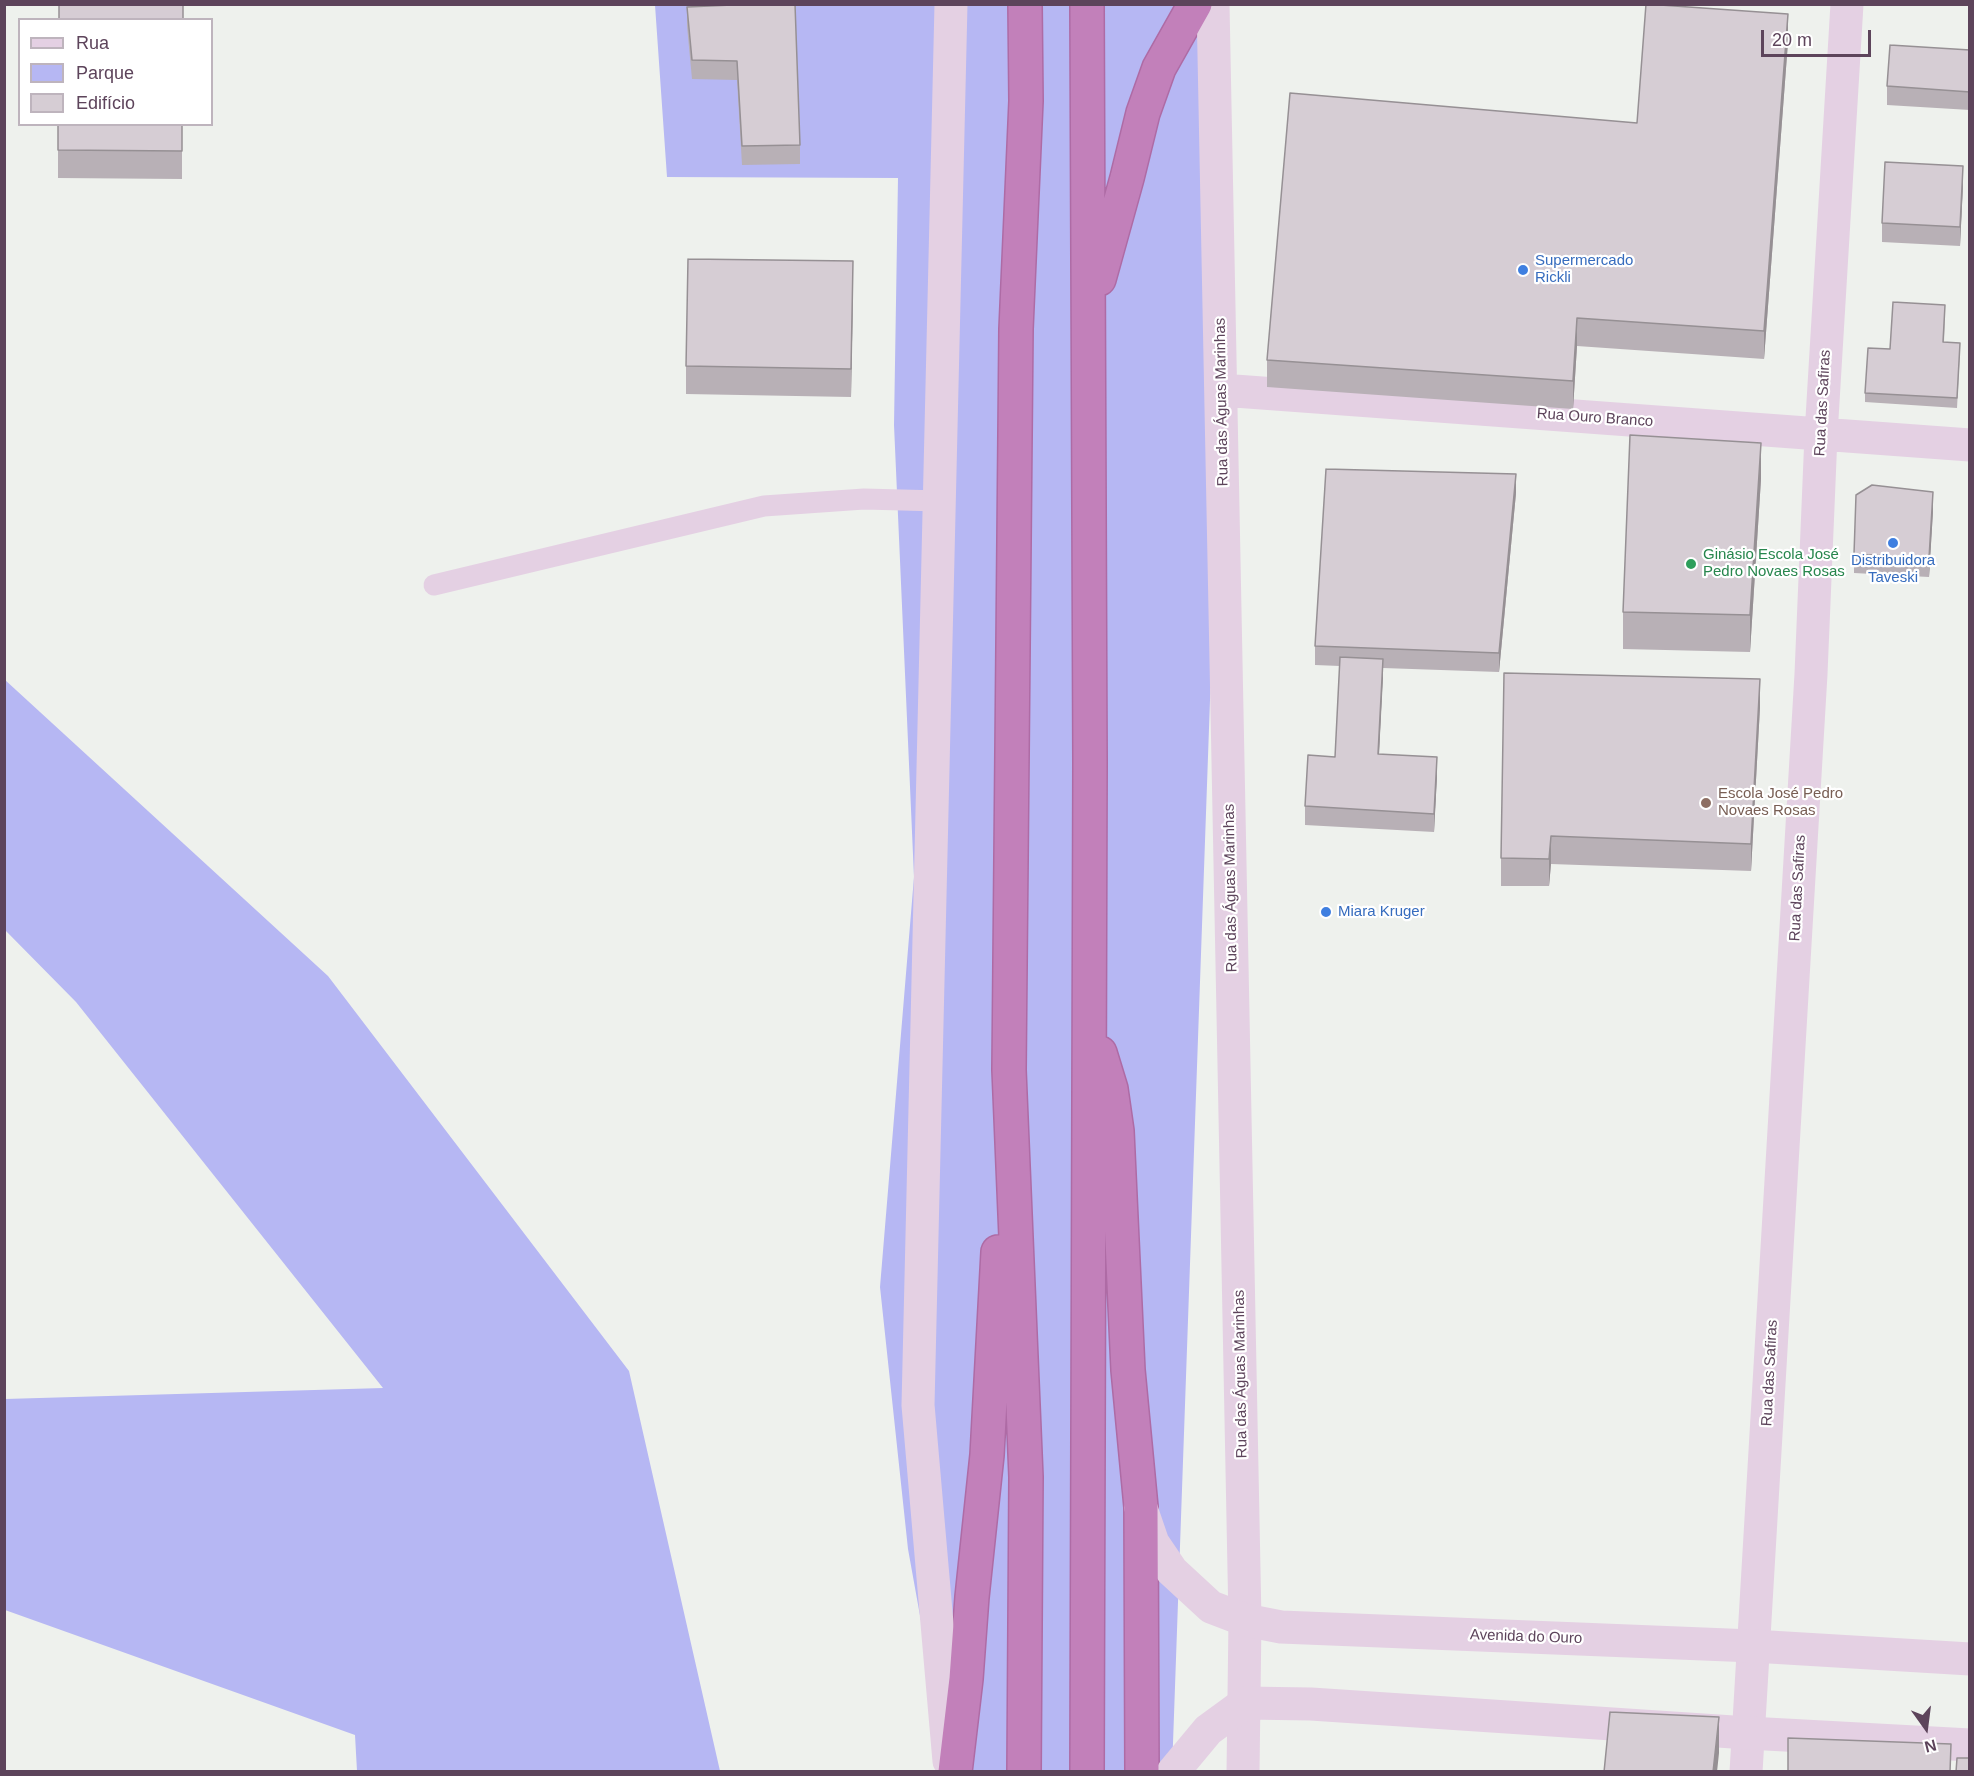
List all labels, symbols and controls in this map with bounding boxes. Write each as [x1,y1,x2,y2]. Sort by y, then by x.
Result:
legend [18,18,213,126]
scale bar [1764,18,1874,56]
text: 20 m [1772,30,1812,50]
text: Rua [76,33,109,53]
text: Parque [76,63,134,83]
text: Edifício [76,93,135,113]
place label: Supermercado Rickli [1535,252,1633,287]
marker: Supermercado Rickli [1516,263,1530,277]
street label: Rua das Águas Marinhas [1212,318,1232,486]
street label: Rua das Safiras [1811,349,1835,457]
street label: Rua Ouro Branco [1536,405,1654,431]
marker: Distribuidora Taveski [1886,536,1900,550]
place label: Ginásio Escola José Pedro Novaes Rosas [1703,546,1845,581]
place label: Distribuidora Taveski [1851,552,1935,587]
marker: Ginásio Escola José Pedro Novaes Rosas [1684,557,1698,571]
place label: Escola José Pedro Novaes Rosas [1718,785,1843,820]
marker: Escola José Pedro Novaes Rosas [1699,796,1713,810]
street label: Rua das Águas Marinhas [1221,804,1241,972]
street label: Rua das Safiras [1786,834,1810,942]
place label: Miara Kruger [1338,903,1425,921]
marker: Miara Kruger [1319,905,1333,919]
street label: Rua das Águas Marinhas [1231,1290,1251,1458]
street label: Rua das Safiras [1758,1319,1782,1427]
street label: Avenida do Ouro [1470,1626,1582,1648]
north arrow [1896,1698,1956,1758]
text: N [1923,1736,1938,1756]

